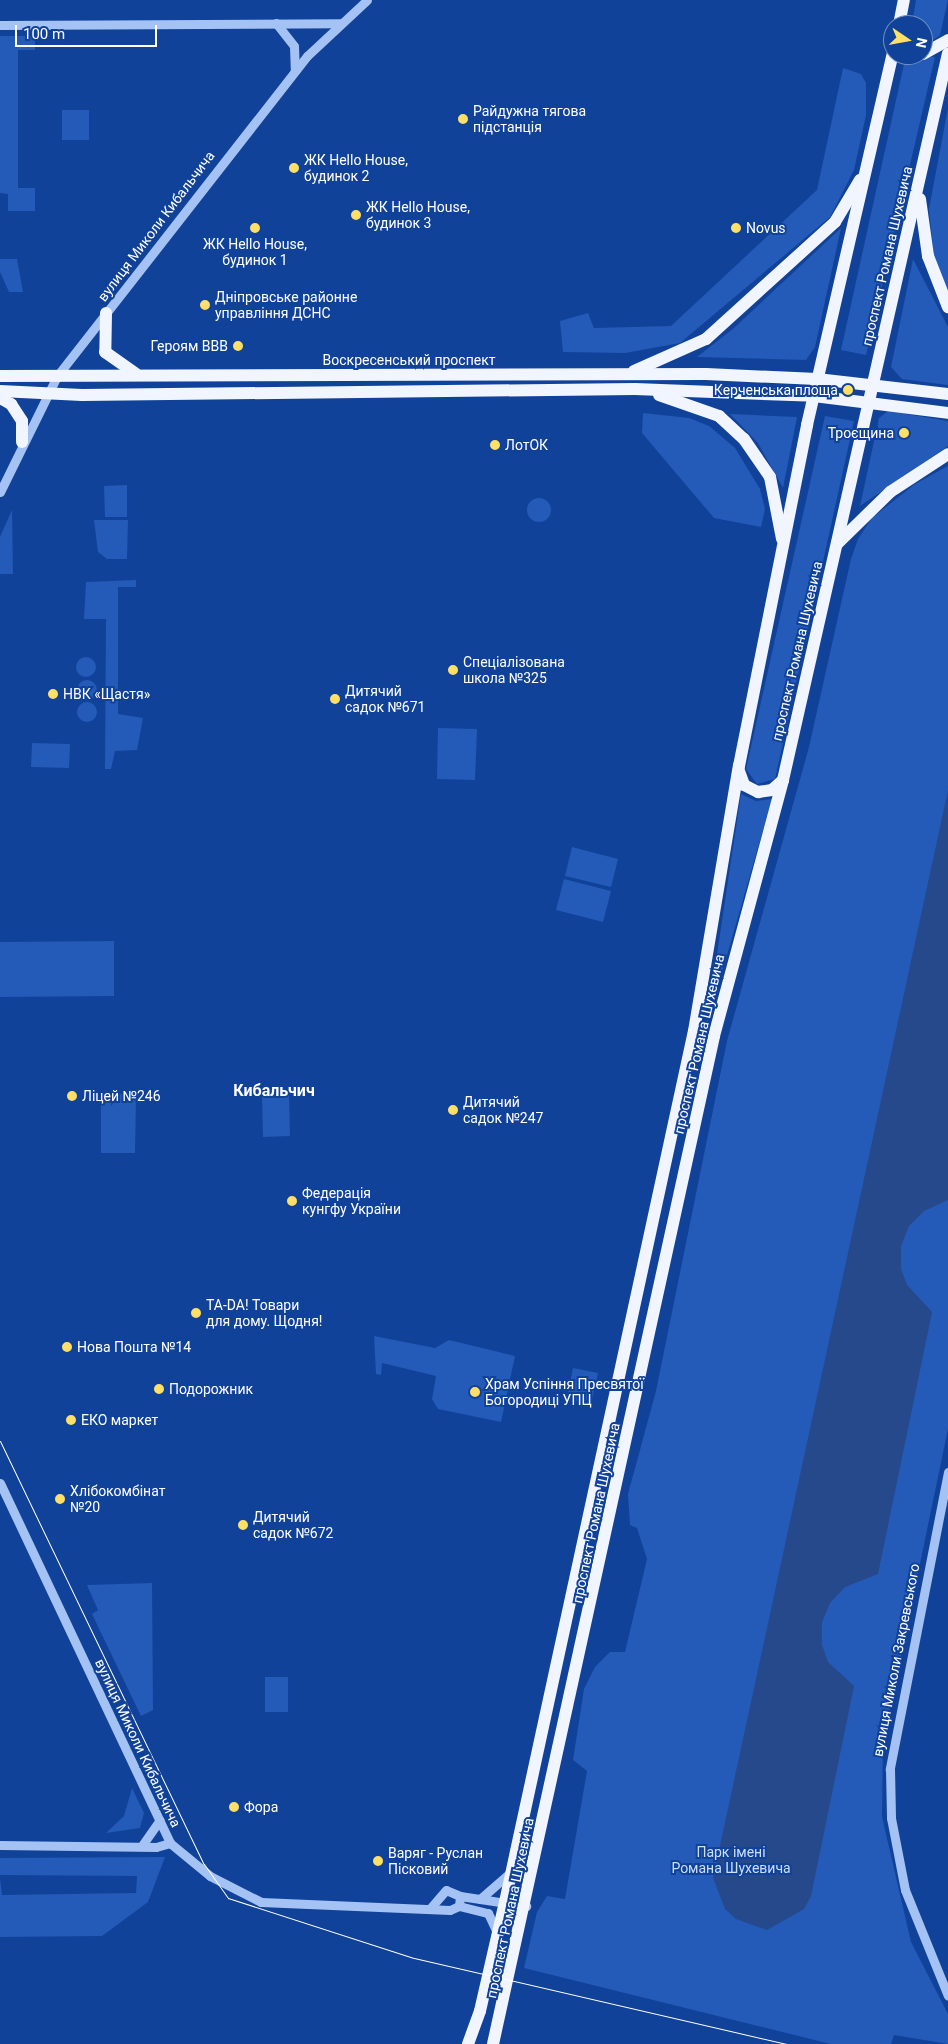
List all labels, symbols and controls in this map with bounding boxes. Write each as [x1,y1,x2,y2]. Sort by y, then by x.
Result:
scale bar [18,15,160,47]
north arrow [883,15,933,65]
text: 100 m [23,25,65,43]
text: N [913,36,931,49]
place label: Райдужна тягова пiдстанцiя [473,103,586,136]
marker: Райдужна тягова пiдстанцiя [457,113,469,125]
street label: вулиця Миколи Кибальчича [94,148,218,304]
place label: ЖК Hello House, будинок 2 [304,152,408,184]
marker: ЖК Hello House, будинок 2 [288,162,300,174]
street label: проспект Романа Шухевича [858,165,916,347]
place label: ЖК Hello House, будинок 3 [366,199,470,232]
marker: ЖК Hello House, будинок 3 [350,209,362,221]
place label: Novus [746,220,786,236]
marker: ЖК Hello House, будинок 1 [249,222,261,234]
marker: Novus [730,222,742,234]
place label: ЖК Hello House, будинок 1 [203,236,307,268]
place label: Дніпровське районне управління ДСНС [215,289,357,322]
marker: Дніпровське районне управління ДСНС [199,299,211,311]
place label: Героям ВВВ [151,338,228,354]
marker: Героям ВВВ [232,340,244,352]
street label: Воскресенський проспект [323,352,495,368]
place label: Керченська площа [714,382,838,398]
marker: Керченська площа [842,384,854,396]
place label: Троєщина [828,425,894,441]
marker: Троєщина [898,427,910,439]
place label: ЛотОК [505,437,548,453]
marker: ЛотОК [489,439,501,451]
street label: проспект Романа Шухевича [768,560,826,742]
place label: Спеціалізована школа №325 [463,654,565,686]
marker: Спеціалізована школа №325 [447,664,459,676]
place label: Дитячий садок №671 [345,683,425,716]
place label: НВК «Щастя» [63,686,150,702]
marker: НВК «Щастя» [47,688,59,700]
marker: Дитячий садок №671 [329,693,341,705]
street label: проспект Романа Шухевича [670,953,728,1135]
district label: Кибальчич [233,1081,315,1101]
place label: Ліцей №246 [82,1088,161,1104]
marker: Ліцей №246 [66,1090,78,1102]
place label: Дитячий садок №247 [463,1094,543,1126]
marker: Дитячий садок №247 [447,1104,459,1116]
place label: Федерація кунгфу України [302,1185,401,1218]
marker: Федерація кунгфу України [286,1195,298,1207]
place label: TA-DA! Товари для дому. Щодня! [206,1297,322,1330]
marker: TA-DA! Товари для дому. Щодня! [190,1307,202,1319]
place label: Нова Пошта №14 [77,1339,191,1355]
marker: Нова Пошта №14 [61,1341,73,1353]
place label: Храм Успіння Пресвятої Богородиці УПЦ [485,1376,644,1408]
place label: Подорожник [169,1381,253,1397]
marker: Подорожник [153,1383,165,1395]
marker: Храм Успіння Пресвятої Богородиці УПЦ [469,1386,481,1398]
place label: ЕКО маркет [81,1412,158,1428]
marker: ЕКО маркет [65,1414,77,1426]
street label: проспект Романа Шухевича [569,1421,623,1605]
place label: Хлібокомбінат №20 [70,1483,165,1515]
marker: Хлібокомбінат №20 [54,1493,66,1505]
place label: Дитячий садок №672 [253,1509,333,1541]
marker: Дитячий садок №672 [237,1519,249,1531]
street label: вулиця Миколи Закревського [869,1562,923,1758]
street label: вулиця Миколи Кибальчича [92,1656,184,1830]
place label: Фора [244,1799,278,1815]
marker: Фора [228,1801,240,1813]
street label: проспект Романа Шухевича [483,1816,537,2000]
park label: Парк імені Романа Шухевича [671,1844,791,1876]
place label: Варяг - Руслан Пісковий [388,1845,483,1878]
marker: Варяг - Руслан Пісковий [372,1855,384,1867]

